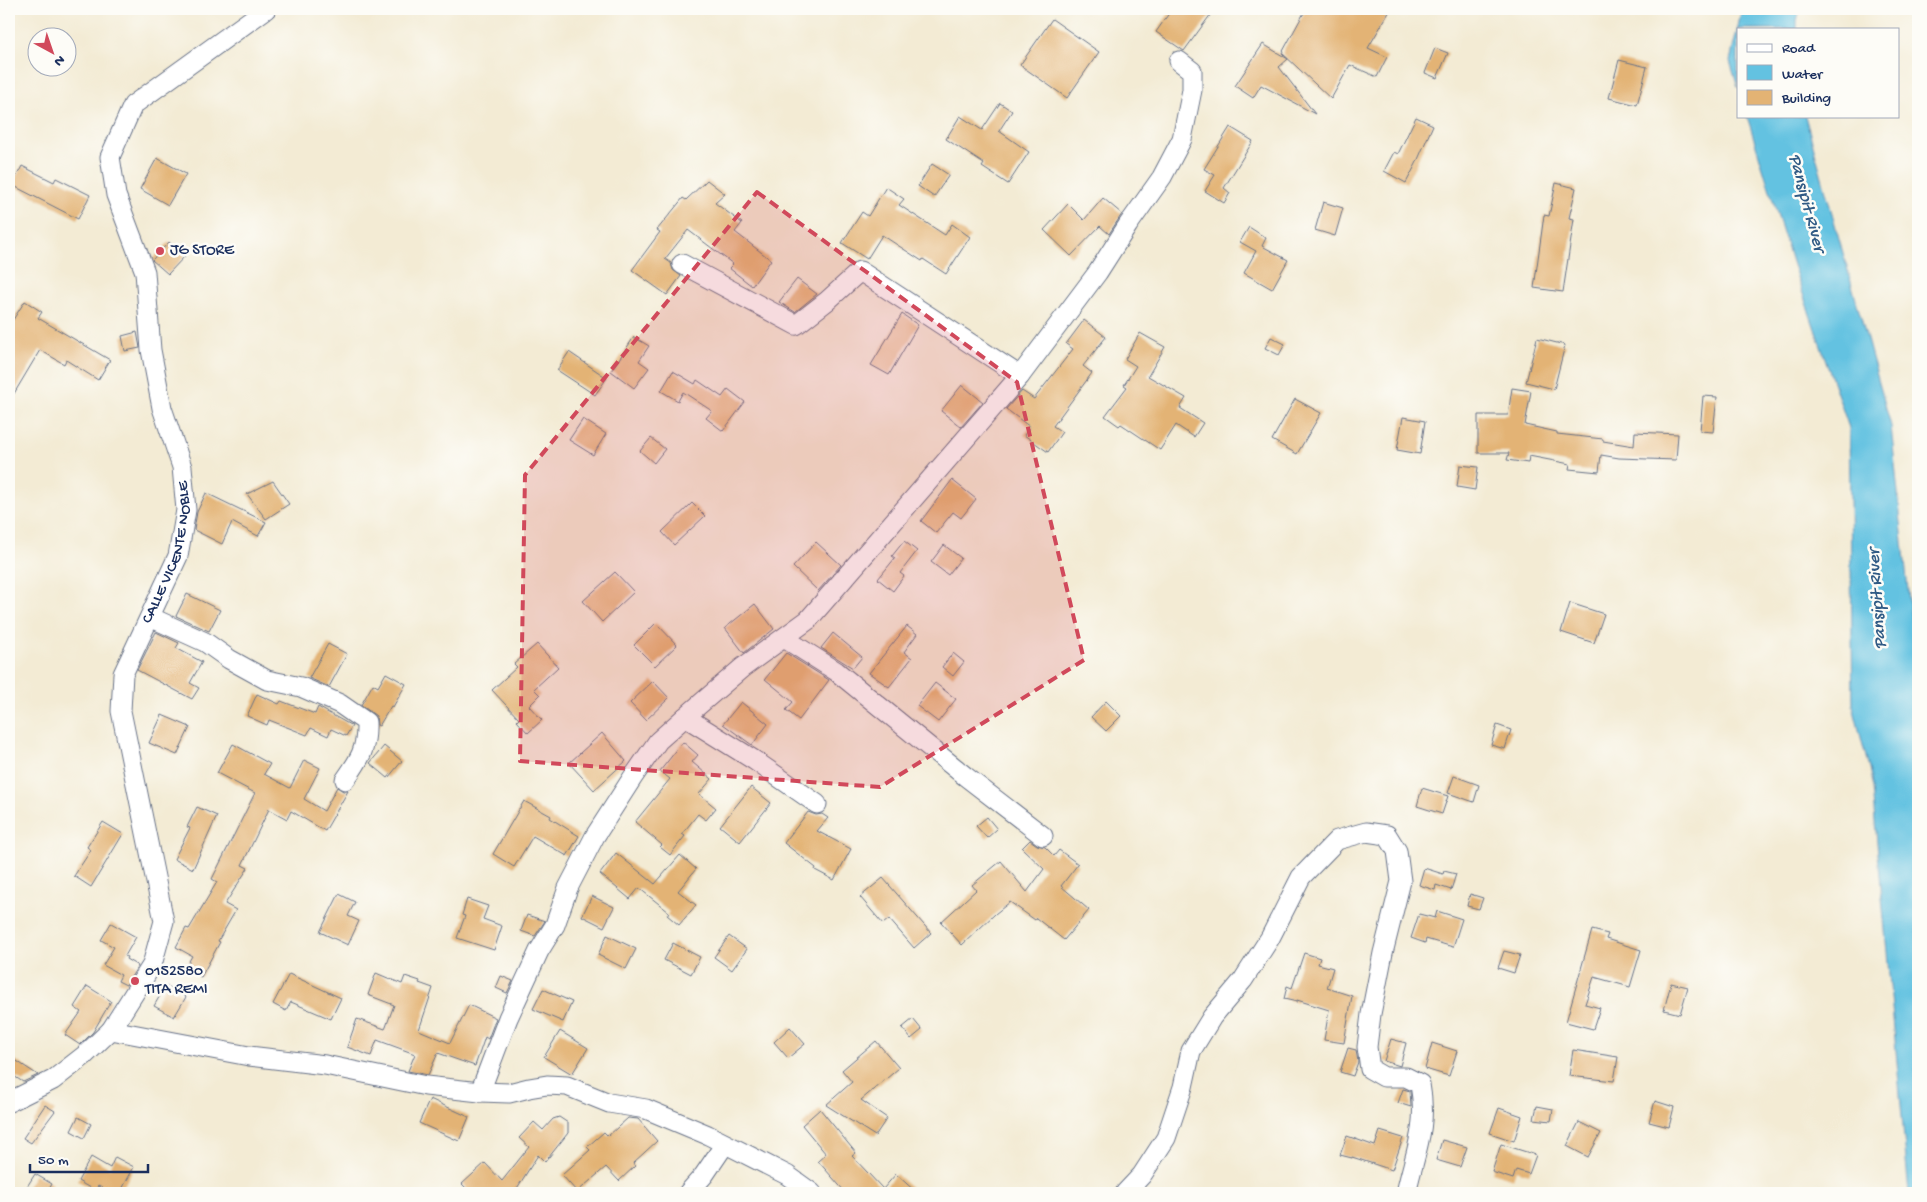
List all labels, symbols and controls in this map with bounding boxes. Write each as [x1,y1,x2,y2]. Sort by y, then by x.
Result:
north arrow [28,28,78,78]
legend [1737,28,1900,118]
text: Road [1782,40,1816,58]
text: N [50,51,68,69]
text: Water [1782,66,1824,84]
text: Building [1781,90,1831,108]
water label: Pansipit River [1783,152,1830,258]
place label: JG STORE [170,242,235,261]
marker: JG STORE [154,245,166,257]
street label: CALLE VICENTE NOBLE [138,479,196,627]
water label: Pansipit River [1864,545,1892,650]
place label: 0152580 TITA REMI [144,963,208,1000]
marker: 0152580 TITA REMI [129,975,141,987]
scale bar [30,1142,148,1174]
text: 50 m [38,1152,69,1170]

